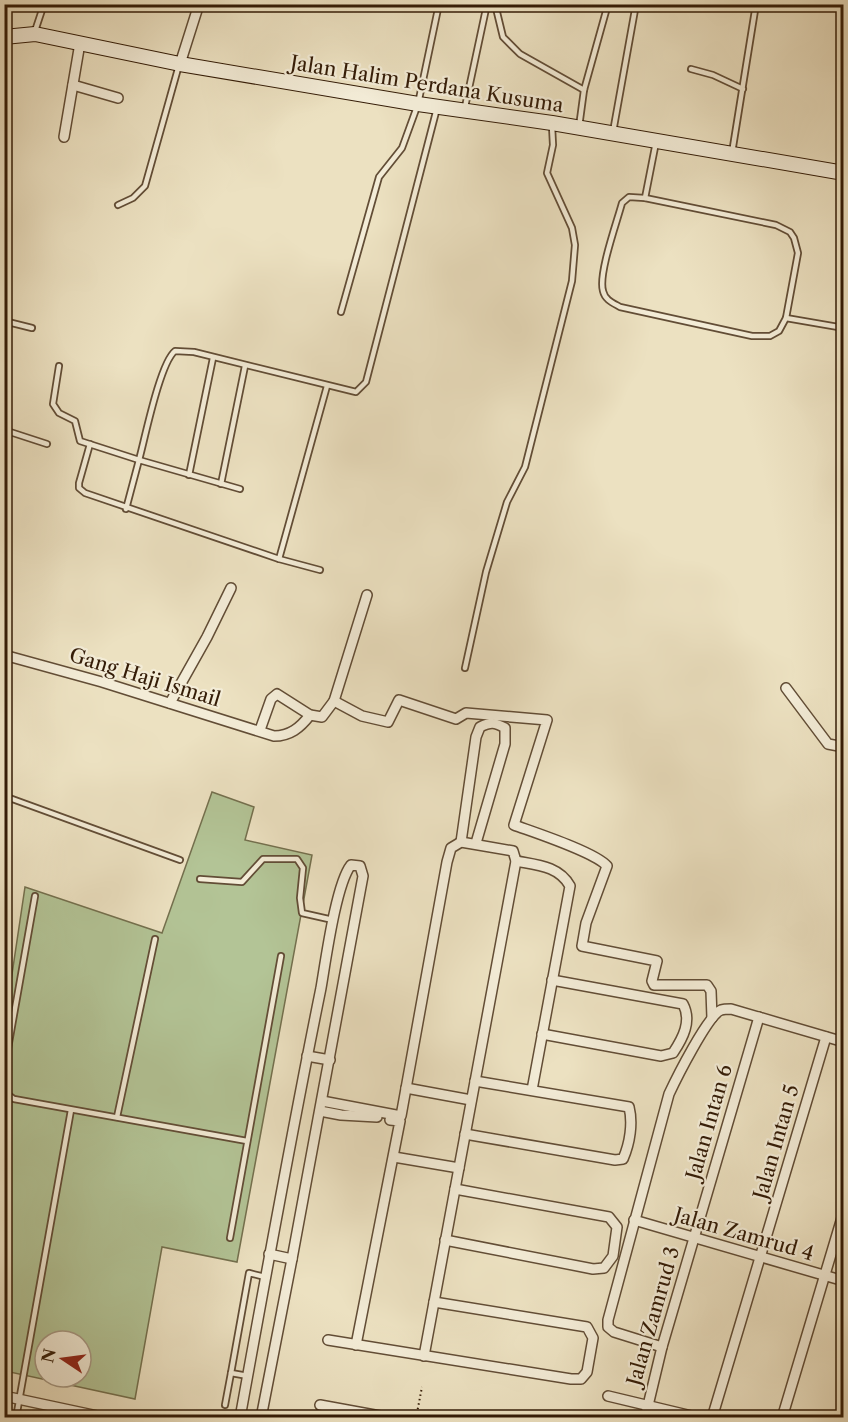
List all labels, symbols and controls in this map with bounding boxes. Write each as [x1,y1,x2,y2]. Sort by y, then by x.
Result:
street label: Jalan Halim Perdana Kusuma [286,50,566,118]
street label: Gang Haji Ismail [66,643,224,711]
street label: Jalan Intan 6 [680,1062,737,1185]
street label: Jalan Intan 5 [747,1082,804,1205]
street label: Jalan Zamrud 4 [669,1202,817,1265]
street label: Jalan Zamrud 3 [621,1244,684,1391]
north arrow [33,1329,93,1389]
text: N [37,1347,60,1365]

